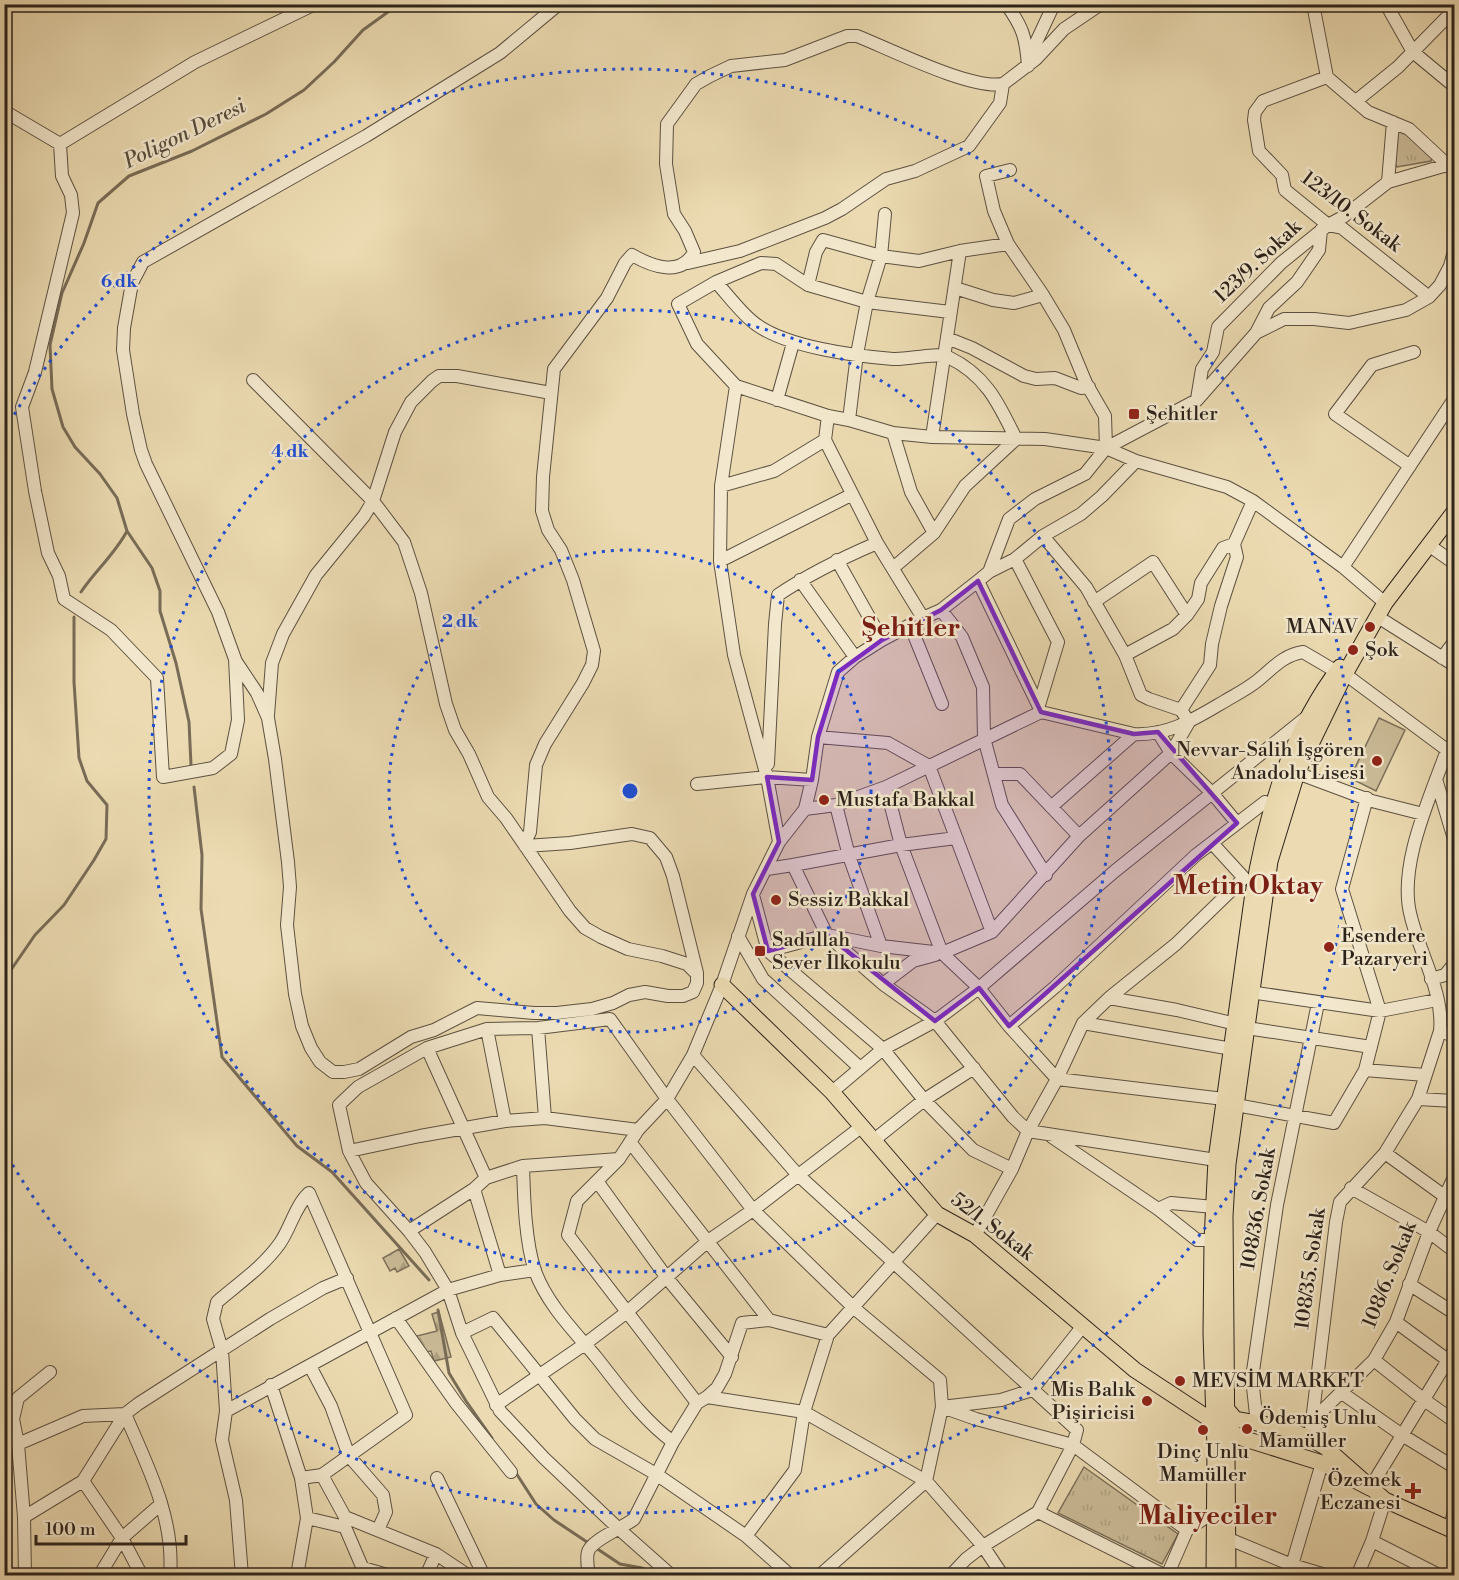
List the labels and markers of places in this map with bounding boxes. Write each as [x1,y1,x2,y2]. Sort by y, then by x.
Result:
place label: Şehitler [1146,402,1218,427]
marker: Şehitler [1127,407,1141,421]
place label: MANAV [1286,615,1359,640]
marker: MANAV [1363,620,1377,634]
place label: Şok [1365,638,1400,663]
marker: Şok [1346,643,1360,657]
place label: Nevvar-Salih İşgören Anadolu Lisesi [1176,737,1365,786]
marker: Nevvar-Salih İşgören Anadolu Lisesi [1370,754,1384,768]
centre of rings [620,781,640,801]
place label: Mustafa Bakkal [836,788,975,813]
marker: Mustafa Bakkal [817,793,831,807]
place label: Sessiz Bakkal [788,888,909,913]
marker: Sessiz Bakkal [769,893,783,907]
place label: Esendere Pazaryeri [1341,924,1428,972]
place label: Sadullah Sever İlkokulu [772,928,901,976]
marker: Esendere Pazaryeri [1322,940,1336,954]
marker: Sadullah Sever İlkokulu [753,944,767,958]
place label: MEVSİM MARKET [1192,1368,1364,1394]
marker: MEVSİM MARKET [1173,1374,1187,1388]
place label: Mis Balık Pişiricisi [1051,1378,1137,1426]
marker: Mis Balık Pişiricisi [1140,1394,1154,1408]
place label: Ödemiş Unlu Mamüller [1259,1405,1377,1454]
marker: Ödemiş Unlu Mamüller [1240,1422,1254,1436]
marker: Dinç Unlu Mamüller [1196,1423,1210,1437]
place label: Dinç Unlu Mamüller [1157,1440,1249,1488]
place label: Özemek Eczanesi [1320,1467,1403,1516]
marker: Özemek Eczanesi [1406,1484,1420,1498]

